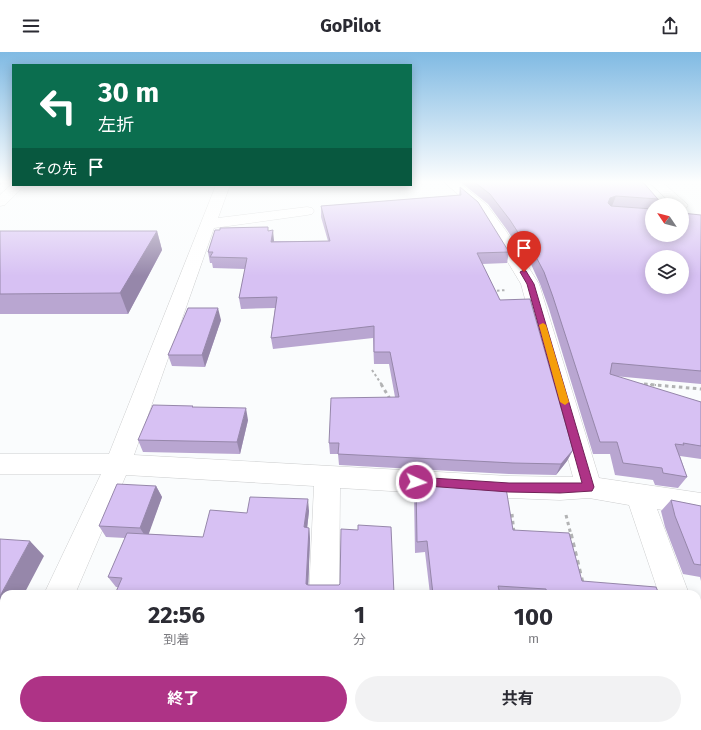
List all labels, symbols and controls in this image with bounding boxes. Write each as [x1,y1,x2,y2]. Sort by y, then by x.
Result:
icon: menu [20,15,42,37]
text: GoPilot [320,15,381,37]
icon: share [659,15,681,37]
text: 30 m [98,76,159,109]
icon: left [32,80,84,132]
text: 左折 [98,114,134,136]
icon: arrive [85,156,107,178]
text: その先 [32,160,77,178]
north arrow [645,198,689,242]
map controls [645,198,689,294]
pin [507,231,541,272]
icon: arrive [513,237,535,259]
button: layers [645,250,689,294]
position arrow [395,461,437,503]
text: 22:56 [148,601,205,629]
text: 1 [354,601,365,629]
text: 100 [514,603,553,631]
text: m [528,631,539,646]
text: 到着 [163,632,189,647]
text: 分 [353,632,366,647]
button: 終了 [20,676,347,722]
button: 共有 [355,676,681,722]

